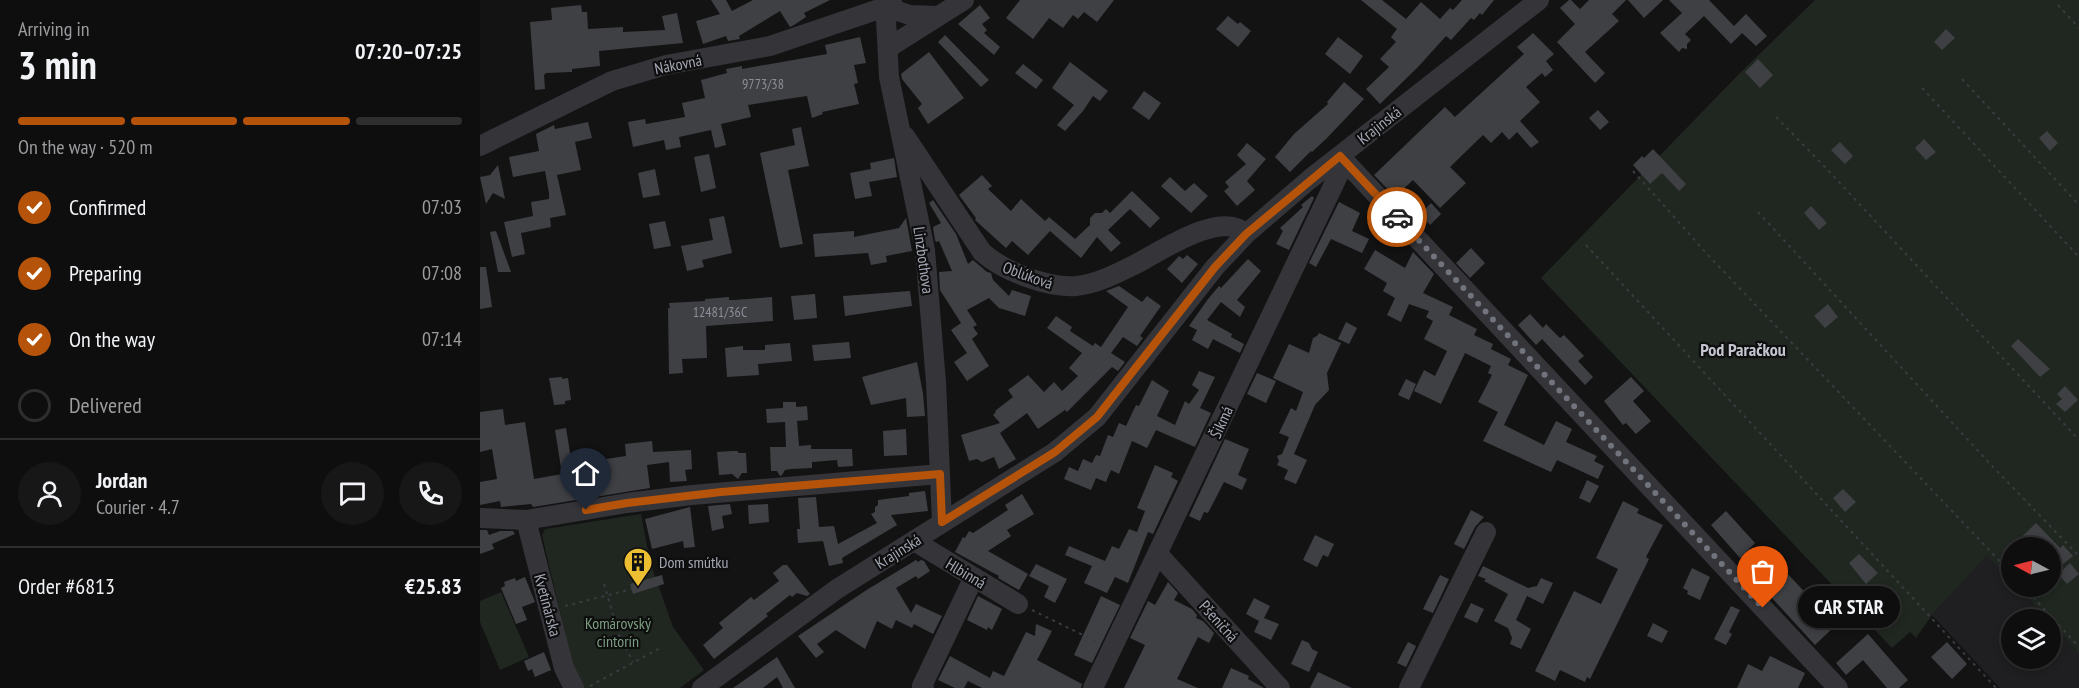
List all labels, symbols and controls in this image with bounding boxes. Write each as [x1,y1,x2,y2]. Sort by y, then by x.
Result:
text: Arriving in [18,16,90,42]
text: 07:20–07:25 [355,37,462,65]
text: 3 min [18,39,97,90]
street label: Nákovná [653,50,703,78]
house number: 9773/38 [742,75,784,93]
street label: Krajinská [1353,102,1405,148]
text: On the way · 520 m [18,134,153,160]
courier [1367,187,1427,247]
icon: check [18,191,51,224]
text: Confirmed [69,193,146,221]
text: 07:03 [422,194,462,220]
icon: car [1381,201,1414,234]
street label: Linzbothova [909,225,939,295]
icon: check [18,257,51,290]
street label: Oblúková [1000,257,1056,293]
text: Preparing [69,259,142,287]
text: 07:08 [422,260,462,286]
house number: 12481/36C [693,303,748,321]
icon: check [18,323,51,356]
text: On the way [69,325,155,353]
text: 07:14 [422,326,462,352]
district label: Pod Paračkou [1700,338,1786,361]
text: Delivered [69,391,142,419]
street label: Šikmá [1205,403,1237,441]
pin [560,448,611,510]
icon: home [569,457,602,490]
button: person [18,462,81,525]
button: chat [321,462,384,525]
button: phone [399,462,462,525]
text: Jordan [96,466,147,494]
text: Courier · 4.7 [96,494,180,520]
street label: Krajinská [871,529,925,573]
north arrow [2001,537,2061,597]
map controls [2001,537,2061,669]
building icon: Dom smútku [622,546,654,588]
pin [1737,546,1788,608]
place label: Dom smútku [659,552,728,572]
street label: Hlbinná [942,553,990,593]
icon: bag [1746,555,1779,588]
text: Order #6813 [18,572,115,600]
text: €25.83 [405,572,462,600]
street label: Kvetinárska [530,572,566,638]
callout: CAR STAR [1799,587,1901,629]
text: CAR STAR [1814,594,1884,620]
street label: Pšeničná [1195,596,1243,646]
button: layers [2001,609,2061,669]
park label: Komárovský cintorín [585,613,651,651]

